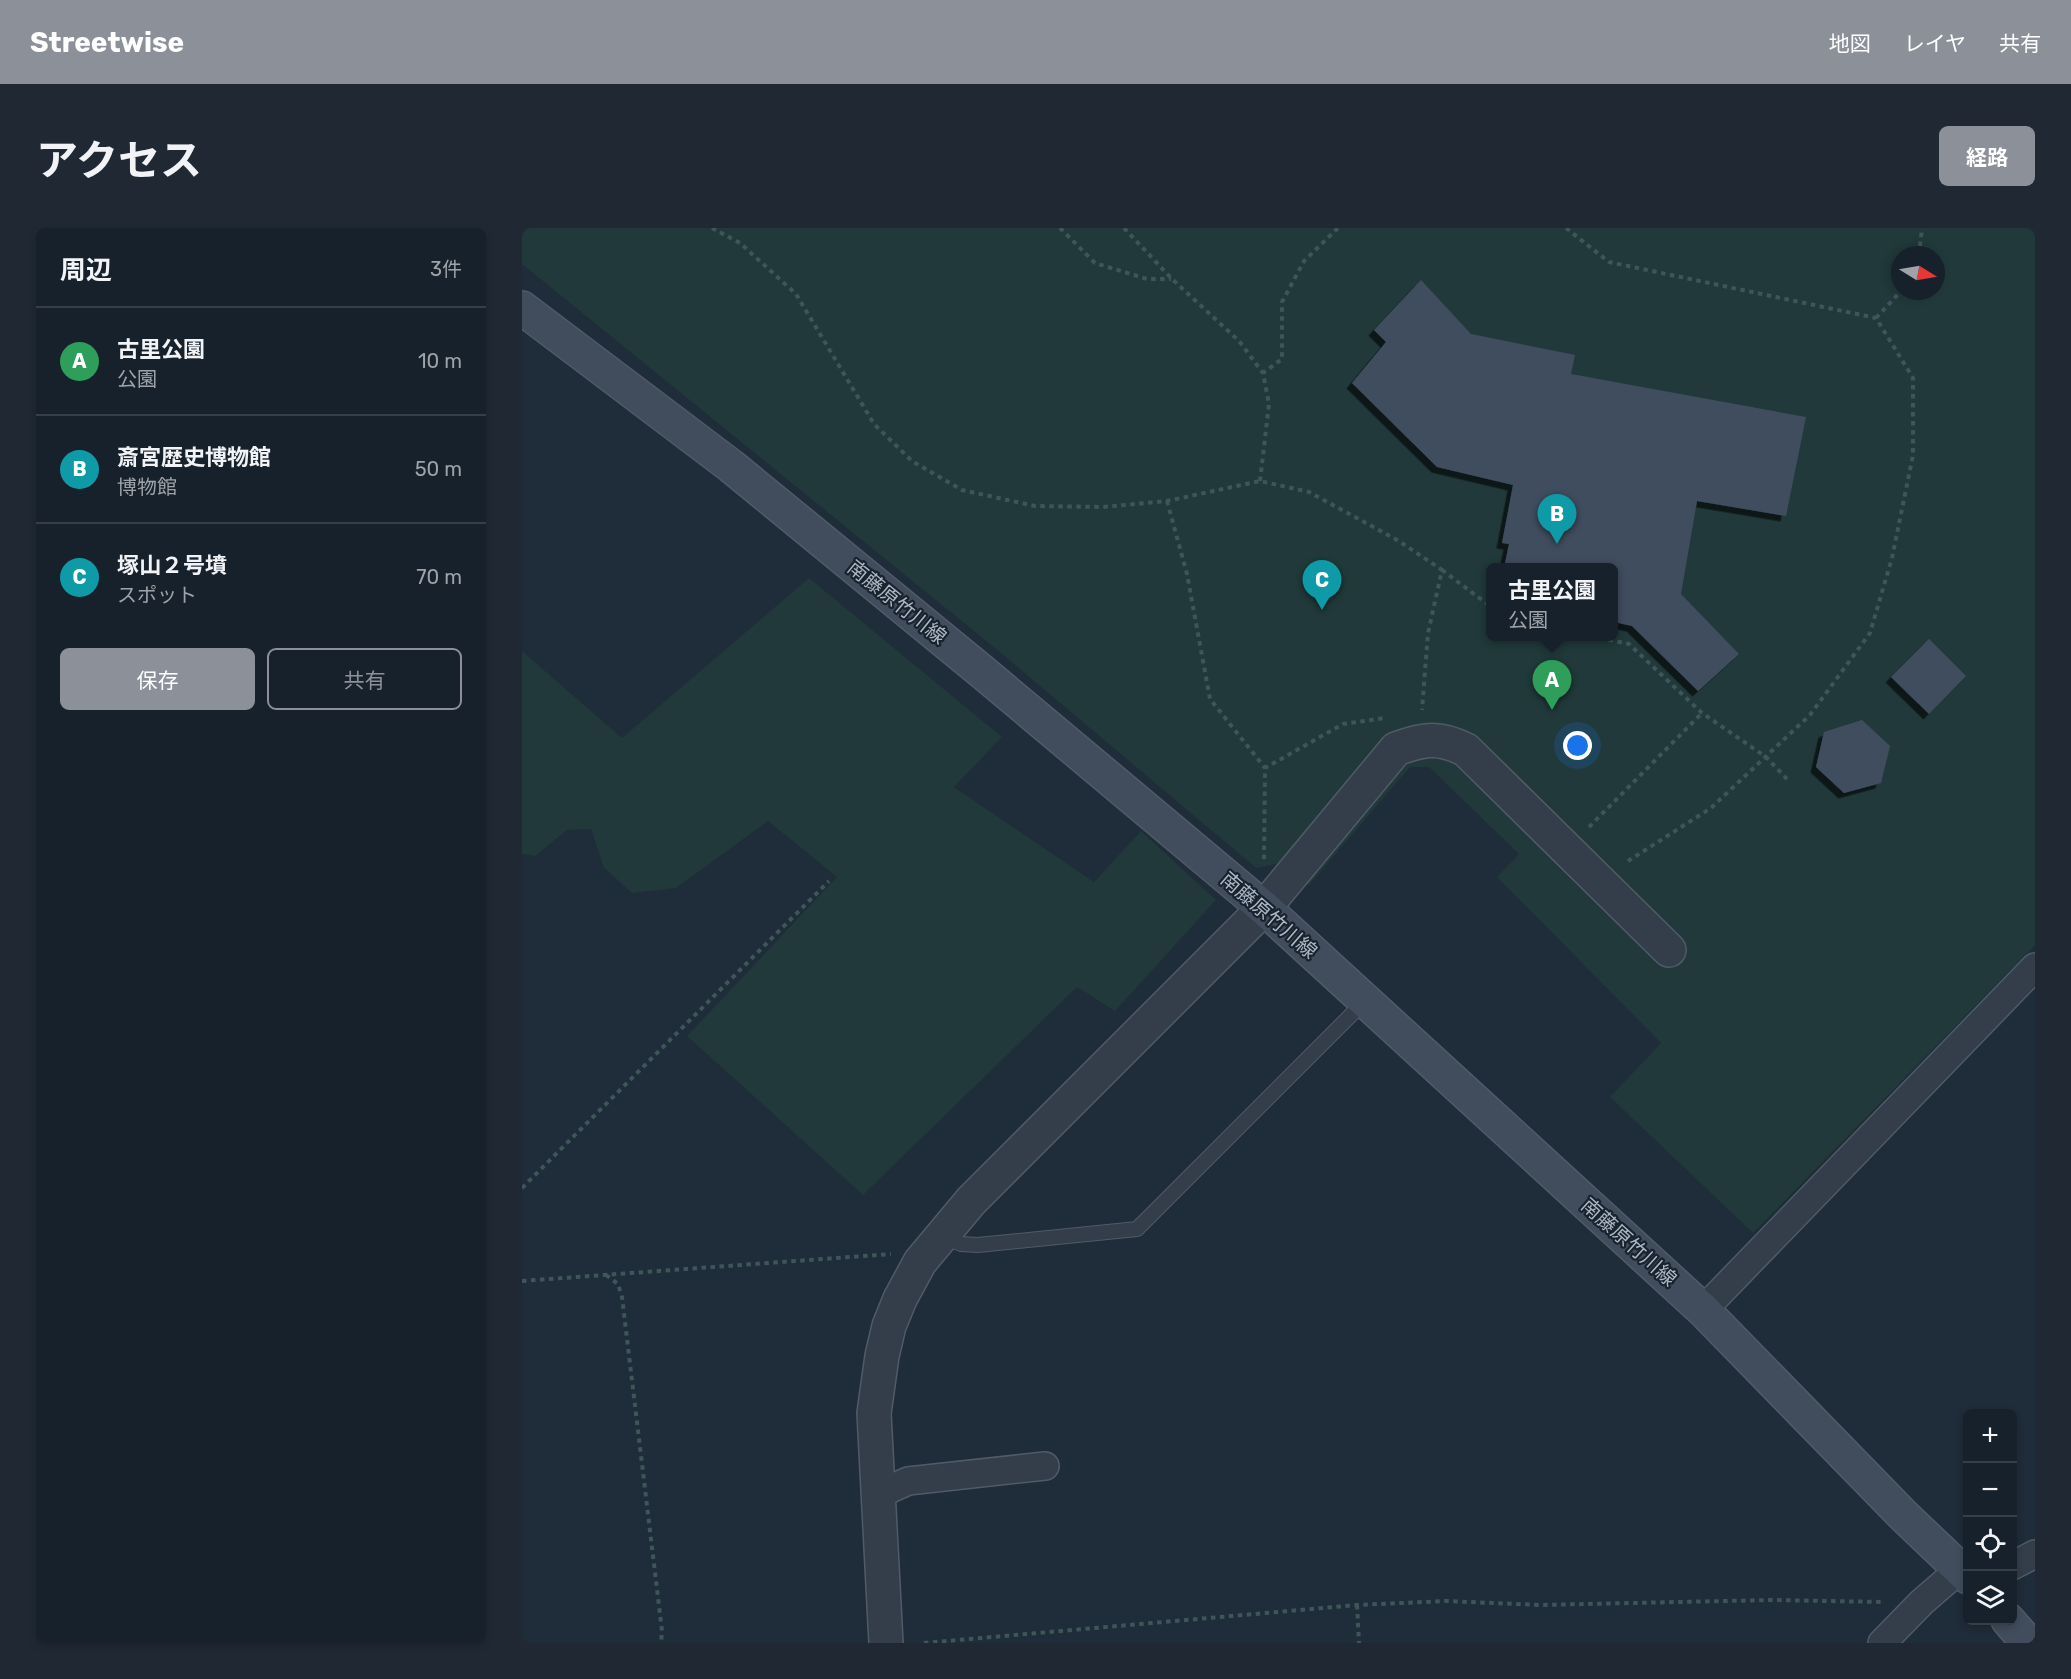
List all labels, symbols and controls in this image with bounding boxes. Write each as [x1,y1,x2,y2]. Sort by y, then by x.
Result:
text: Streetwise [30,26,184,59]
text: 地図 [1829,31,1871,56]
text: レイヤ [1904,31,1966,56]
text: 共有 [1999,31,2041,56]
button: 経路 [1939,126,2035,186]
text: アクセス [36,136,202,186]
north arrow [1891,246,1945,300]
text: 周辺 [60,255,112,286]
text: 3件 [430,257,462,281]
text: 古里公園 [117,336,205,363]
text: A [72,349,87,373]
text: 10 m [418,349,462,373]
text: 公園 [117,367,157,391]
text: 斎宮歴史博物館 [117,444,271,471]
text: B [72,457,87,481]
text: 50 m [415,457,462,481]
text: 博物館 [117,475,177,499]
pin: B [1538,494,1576,544]
text: 塚山２号墳 [117,552,227,579]
street label: 南藤原竹川線 [843,555,951,649]
pin: C [1302,560,1342,610]
popup [1486,563,1618,641]
text: C [72,565,87,589]
text: 70 m [416,565,462,589]
text: 古里公園 [1508,577,1596,604]
text: スポット [117,583,197,607]
text: 公園 [1508,608,1548,632]
button: 保存 [60,648,255,710]
button: 共有 [267,648,462,710]
pin: A [1532,660,1572,710]
your location [1563,731,1592,760]
street label: 南藤原竹川線 [1216,867,1322,963]
street label: 南藤原竹川線 [1576,1193,1682,1291]
map controls [1963,1409,2017,1625]
button: + [1963,1409,2017,1463]
button: − [1963,1463,2017,1517]
button: locate [1963,1517,2017,1571]
button: layers [1963,1571,2017,1625]

